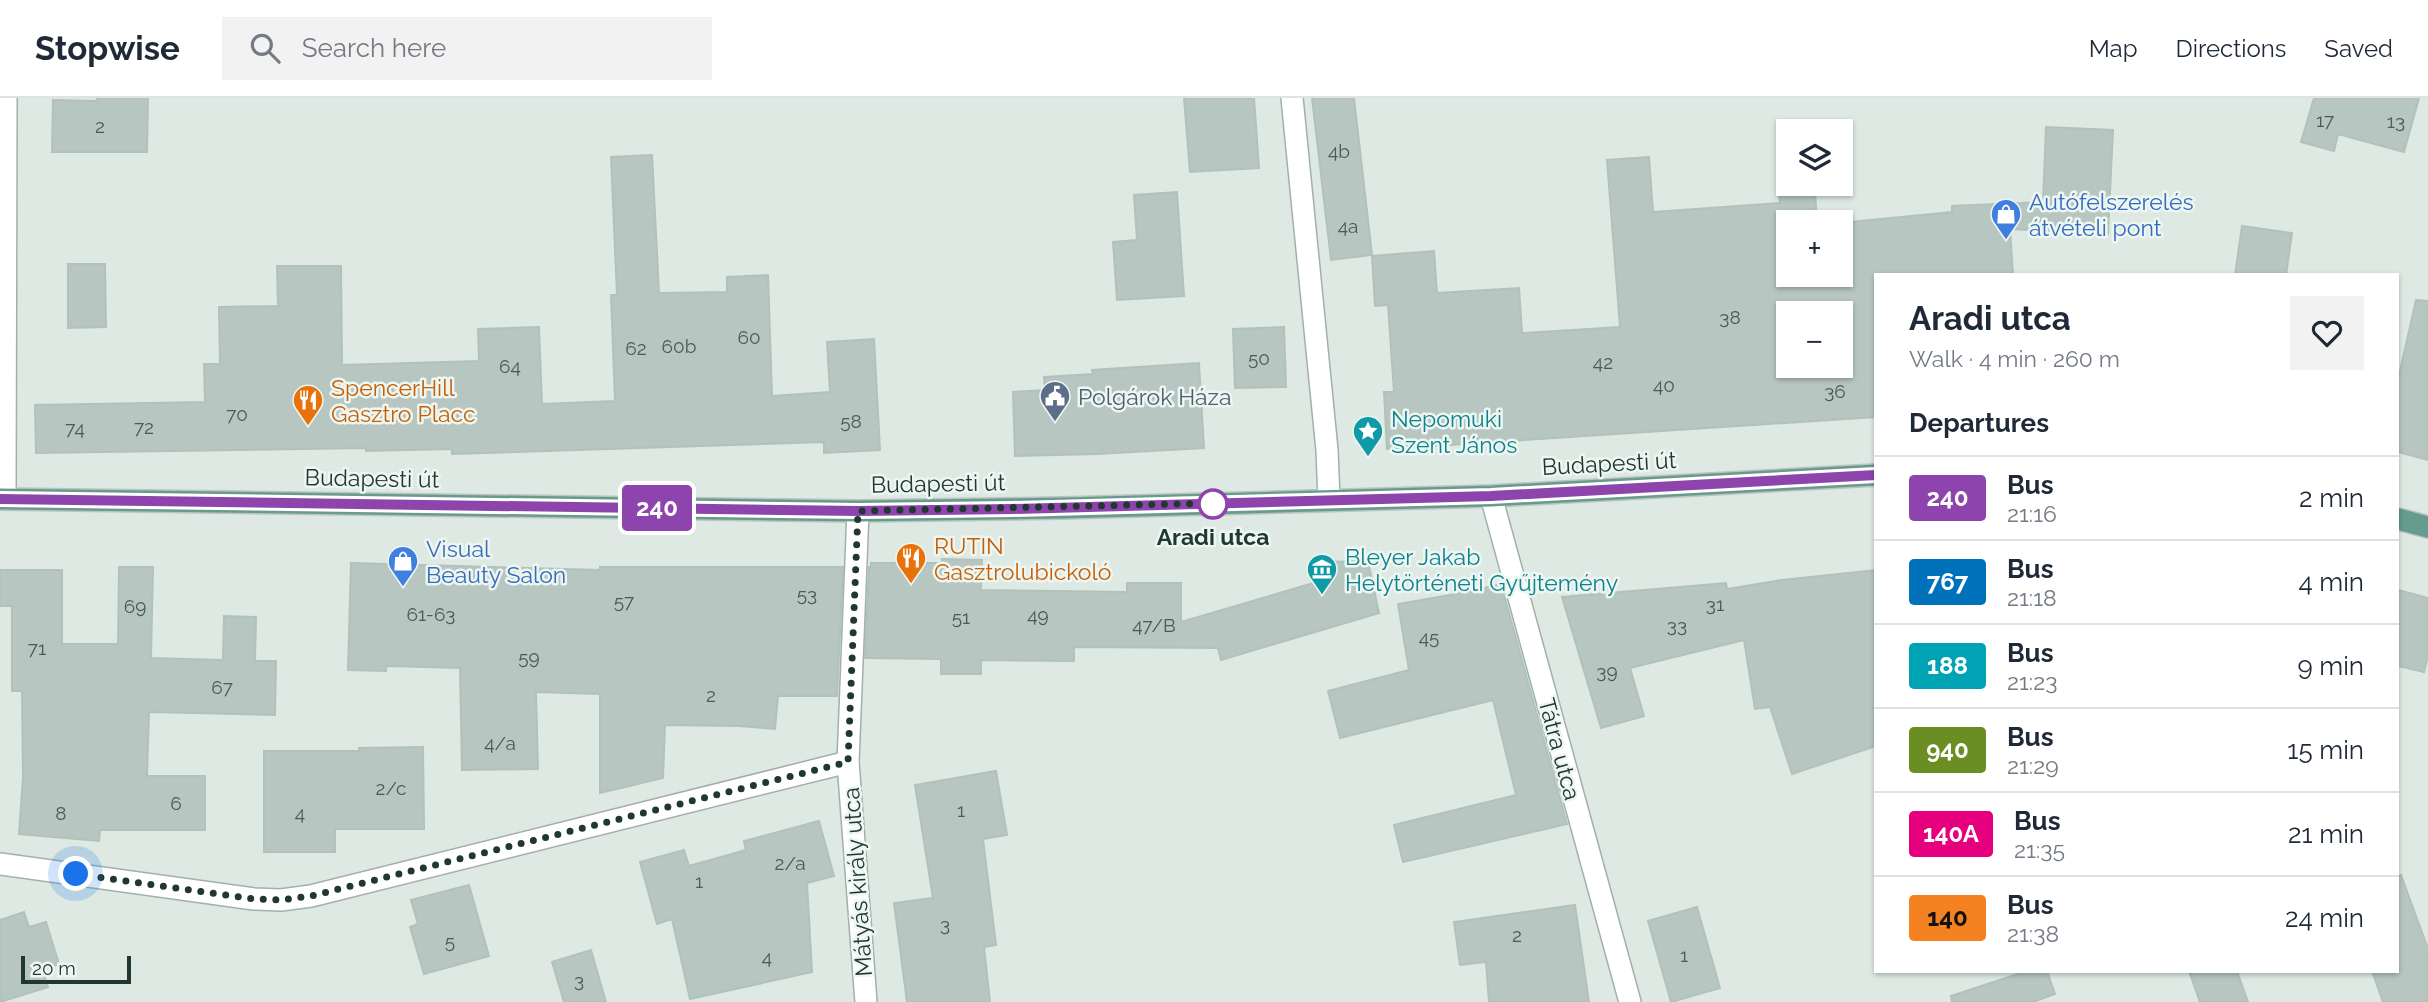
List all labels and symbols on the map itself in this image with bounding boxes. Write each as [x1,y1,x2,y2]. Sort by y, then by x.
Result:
house number: 17 [2316,109,2334,131]
house number: 13 [2387,110,2405,132]
house number: 2 [95,115,105,137]
house number: 4b [1328,140,1350,162]
place label: Autófelszerelés átvételi pont [2029,188,2194,241]
shop icon: Autófelszerelés átvételi pont [1989,197,2023,241]
house number: 4a [1338,215,1358,237]
house number: 38 [1719,306,1741,328]
house number: 60 [737,326,761,348]
house number: 60b [662,335,696,357]
house number: 62 [625,337,647,359]
house number: 50 [1248,347,1270,369]
house number: 42 [1593,351,1613,373]
house number: 64 [499,355,521,377]
place label: SpencerHill Gasztro Placc [331,374,476,427]
house number: 40 [1653,374,1675,396]
public building icon: Polgárok Háza [1038,379,1072,423]
house number: 36 [1824,380,1846,402]
restaurant icon: SpencerHill Gasztro Placc [291,383,325,427]
place label: Polgárok Háza [1078,383,1231,410]
house number: 70 [226,403,248,425]
place label: Nepomuki Szent János [1391,405,1517,458]
house number: 58 [840,410,862,432]
place icon: Nepomuki Szent János [1351,414,1385,458]
house number: 72 [134,416,154,438]
house number: 74 [65,417,85,439]
street label: Budapesti út [1541,446,1677,480]
street label: Budapesti út [304,463,440,493]
street label: Budapesti út [870,468,1006,498]
line badge: 240 [617,485,697,531]
marker: Aradi utca [1198,489,1228,519]
place label: Aradi utca [1157,523,1269,550]
place label: RUTIN Gasztrolubickoló [934,532,1111,585]
place label: Visual Beauty Salon [426,535,566,588]
restaurant icon: RUTIN Gasztrolubickoló [894,541,928,585]
place label: Bleyer Jakab Helytörténeti Gyűjtemény [1345,543,1618,596]
shop icon: Visual Beauty Salon [386,544,420,588]
museum icon: Bleyer Jakab Helytörténeti Gyűjtemény [1305,552,1339,596]
house number: 53 [797,583,817,605]
house number: 57 [614,590,634,612]
house number: 31 [1706,593,1724,615]
house number: 69 [124,595,146,617]
house number: 61-63 [406,603,456,625]
house number: 49 [1027,604,1049,626]
house number: 51 [952,606,970,628]
house number: 47/B [1132,614,1176,636]
house number: 33 [1667,614,1687,636]
house number: 45 [1419,626,1439,648]
house number: 71 [28,637,46,659]
house number: 59 [518,646,540,668]
house number: 39 [1596,660,1618,682]
house number: 67 [211,676,233,698]
house number: 2 [706,684,716,706]
street label: Tátra utca [1533,695,1587,803]
house number: 4/a [484,732,516,754]
house number: 2/c [376,777,406,799]
street label: Mátyás király utca [837,787,877,977]
house number: 6 [170,792,182,814]
house number: 1 [957,799,965,821]
house number: 8 [55,802,67,824]
house number: 4 [295,802,305,824]
house number: 2/a [774,852,806,874]
your location [58,856,93,891]
house number: 1 [695,870,703,892]
house number: 3 [940,913,950,935]
house number: 2 [1512,924,1522,946]
house number: 5 [445,930,455,952]
house number: 1 [1680,944,1688,966]
house number: 4 [762,946,772,968]
scale bar [21,953,131,985]
house number: 3 [574,969,584,991]

